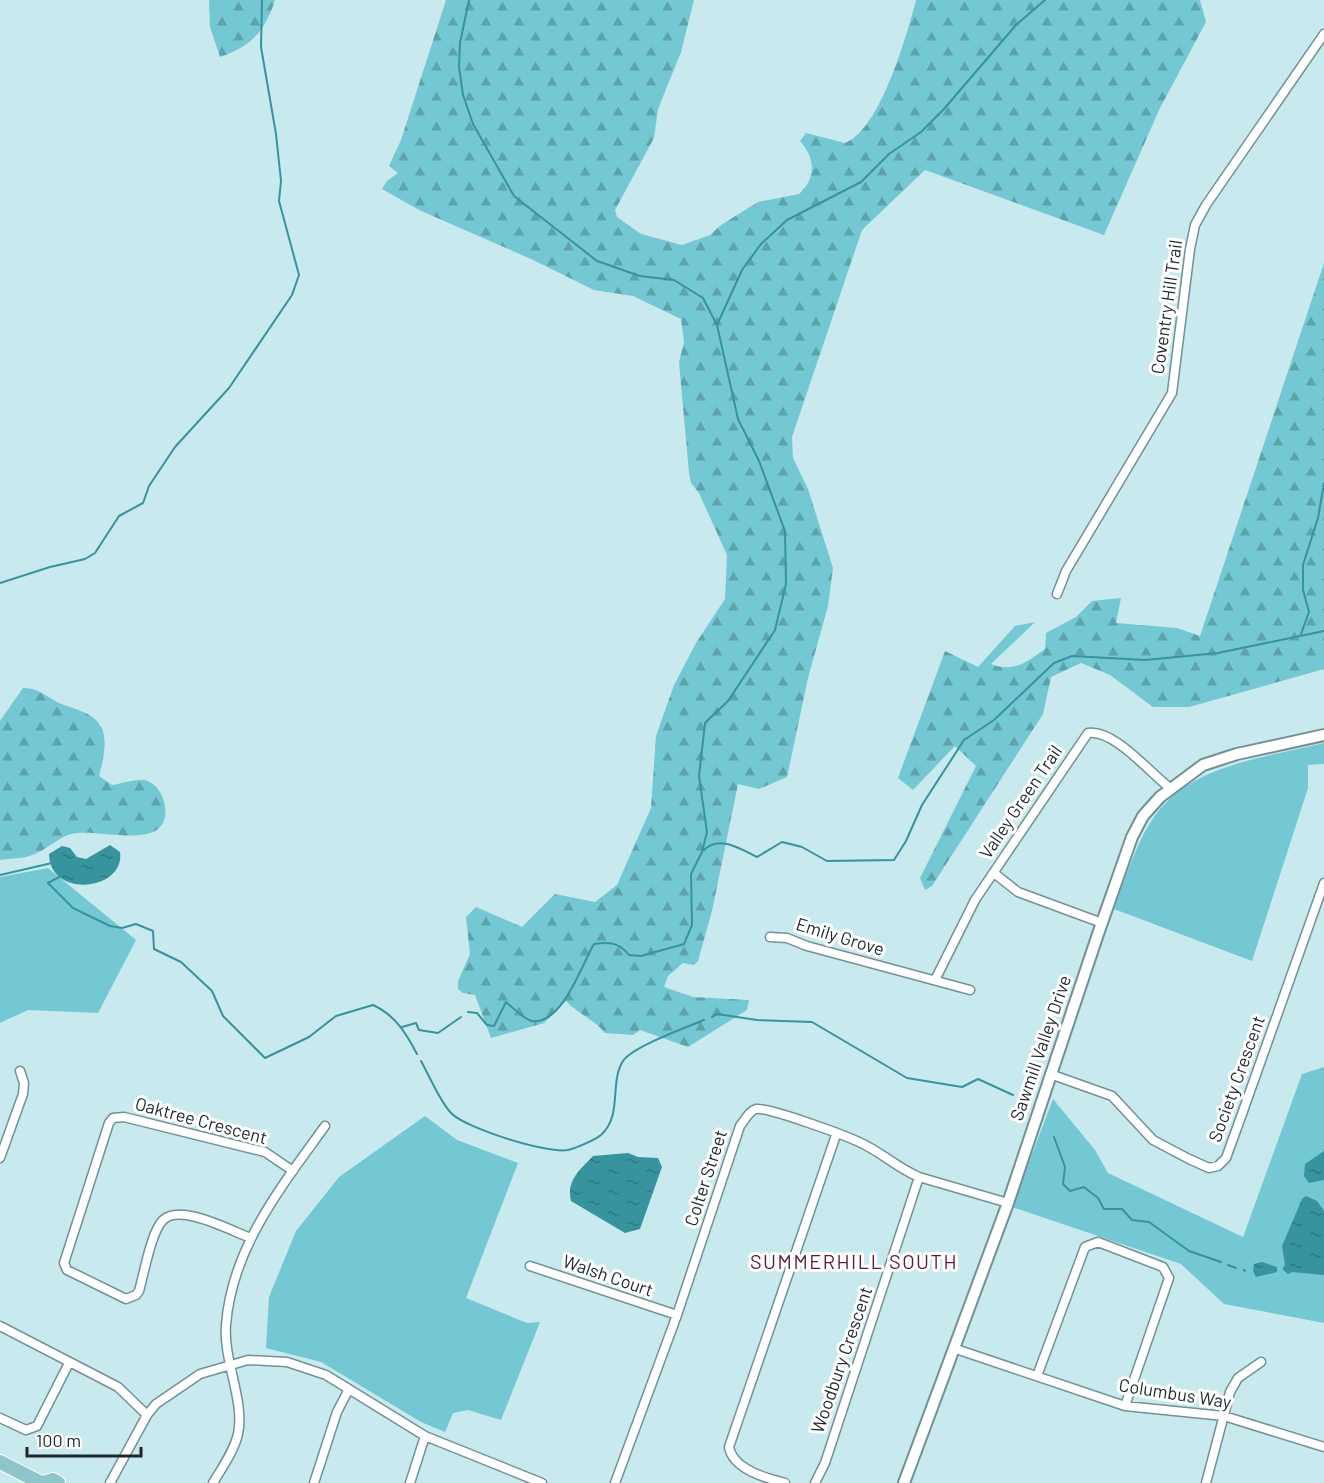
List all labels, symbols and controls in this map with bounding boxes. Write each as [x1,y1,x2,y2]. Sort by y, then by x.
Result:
street label: Coventry Hill Trail [1146,238,1186,375]
street label: Valley Green Trail [974,740,1066,862]
street label: Emily Grove [793,912,887,960]
street label: Sawmill Valley Drive [1005,972,1075,1123]
street label: Society Crescent [1203,1012,1269,1145]
street label: Oaktree Crescent [133,1092,270,1148]
street label: Colter Street [679,1127,731,1229]
street label: Walsh Court [560,1249,656,1301]
district label: SUMMERHILL SOUTH [750,1249,958,1273]
street label: Woodbury Crescent [806,1284,876,1436]
street label: Columbus Way [1117,1373,1233,1413]
scale bar [27,1420,141,1458]
text: 100 m [36,1429,81,1451]

